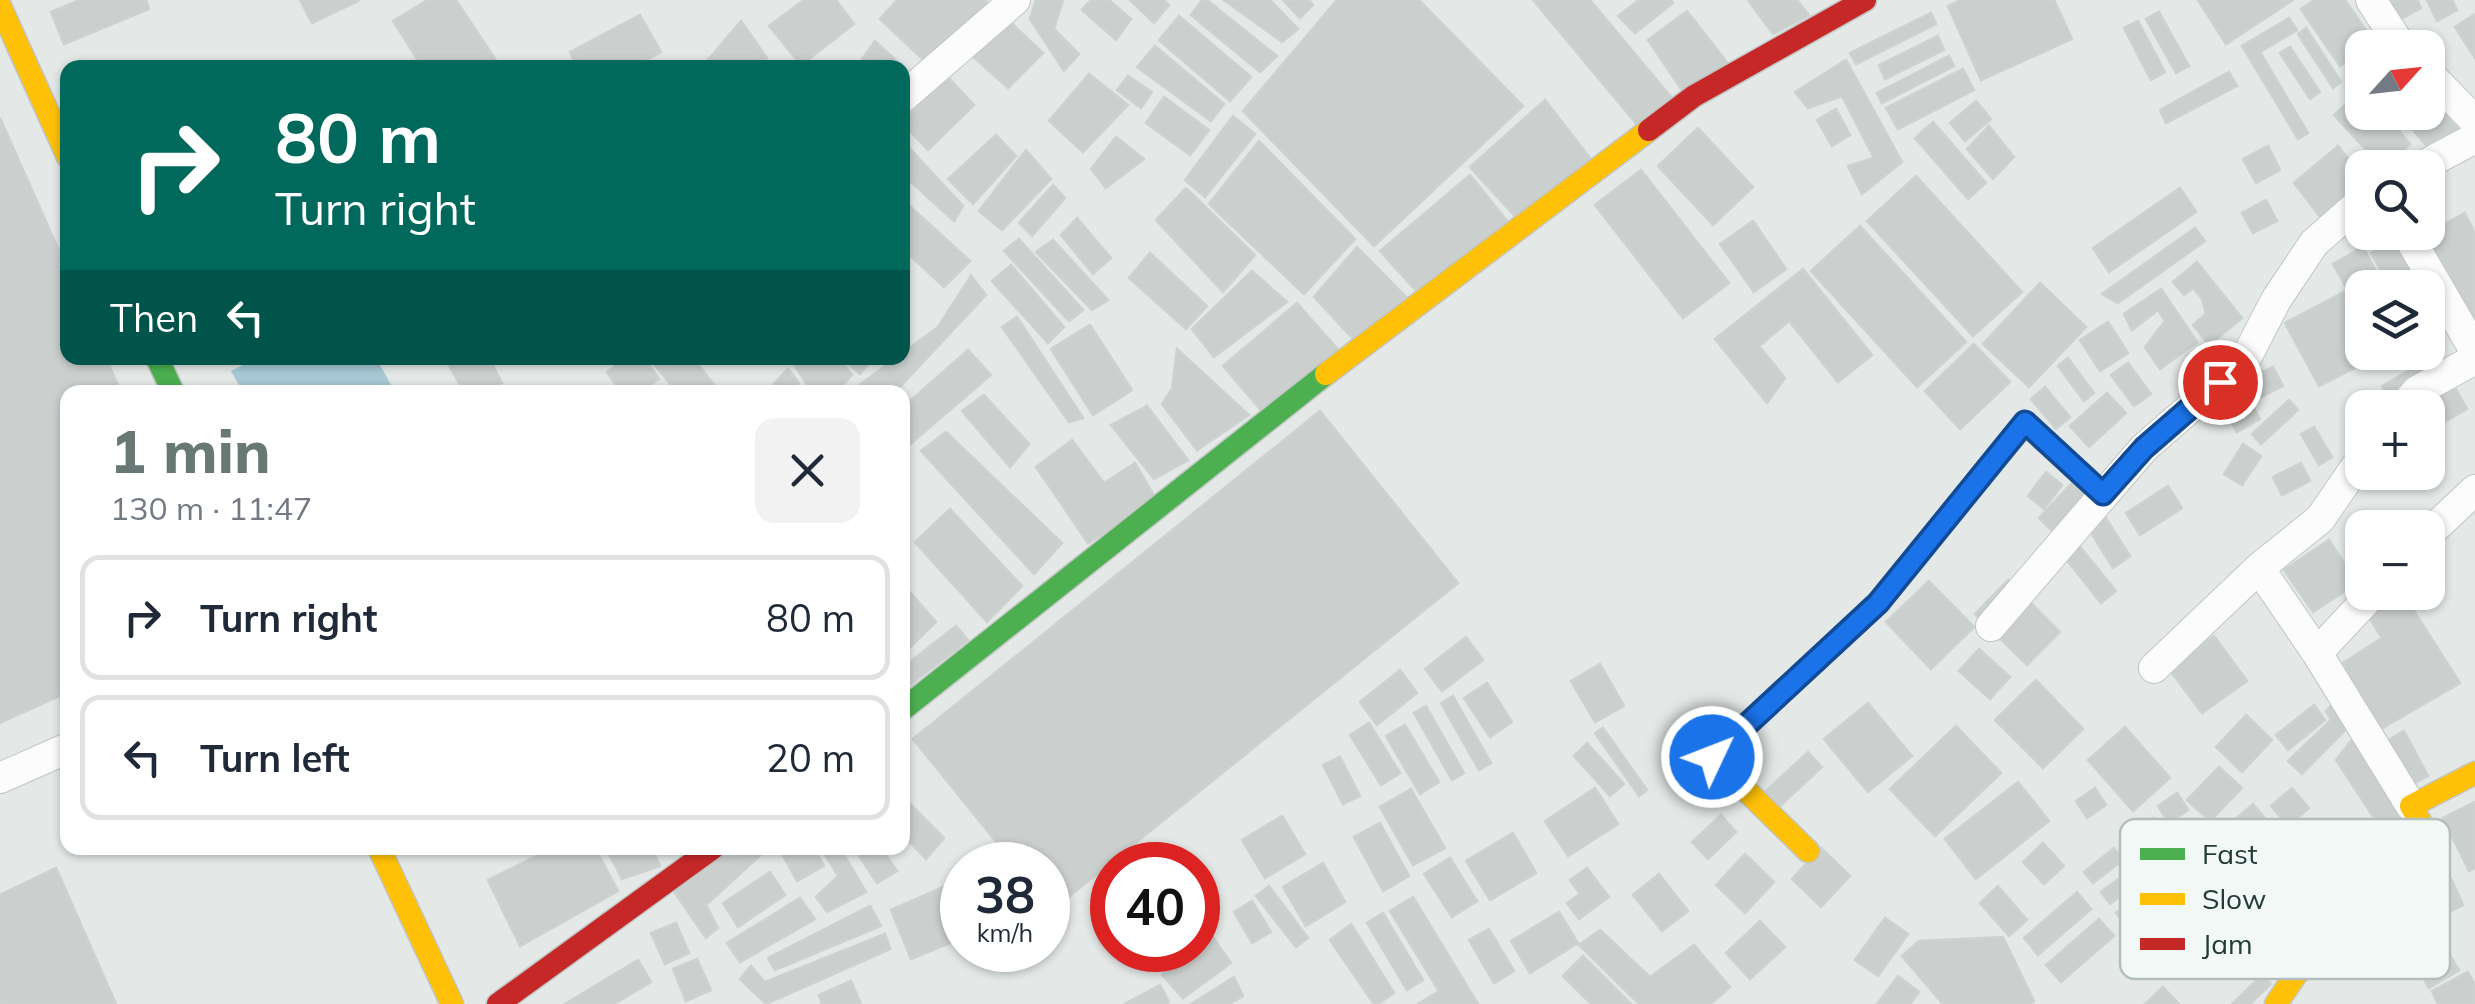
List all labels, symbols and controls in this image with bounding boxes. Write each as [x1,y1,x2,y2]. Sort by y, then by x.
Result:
north arrow [2345,30,2445,130]
map controls [2345,30,2445,610]
text: 80 m [275,93,441,181]
icon: right [110,100,240,230]
button: search [2345,150,2445,250]
text: Turn right [275,180,476,236]
button: layers [2345,270,2445,370]
icon: left [218,290,273,345]
text: Then [110,294,198,342]
pin [2178,340,2263,425]
icon: arrive [2193,355,2248,410]
button: + [2345,390,2445,490]
text: 1 min [110,413,271,488]
button: close [755,418,860,523]
text: 130 m · 11:47 [110,488,312,528]
button: − [2345,510,2445,610]
icon: right [115,590,170,645]
text: Turn right [200,594,377,642]
text: 80 m [766,594,855,642]
position arrow [1660,705,1764,809]
icon: left [115,730,170,785]
text: Turn left [200,734,350,782]
text: 20 m [766,734,855,782]
legend [2120,819,2450,979]
text: Fast [2202,836,2258,871]
speed limit sign: 40 [1090,842,1220,972]
text: 38 [975,863,1035,926]
text: Slow [2202,881,2266,916]
text: km/h [977,917,1033,948]
text: Jam [2202,926,2253,961]

